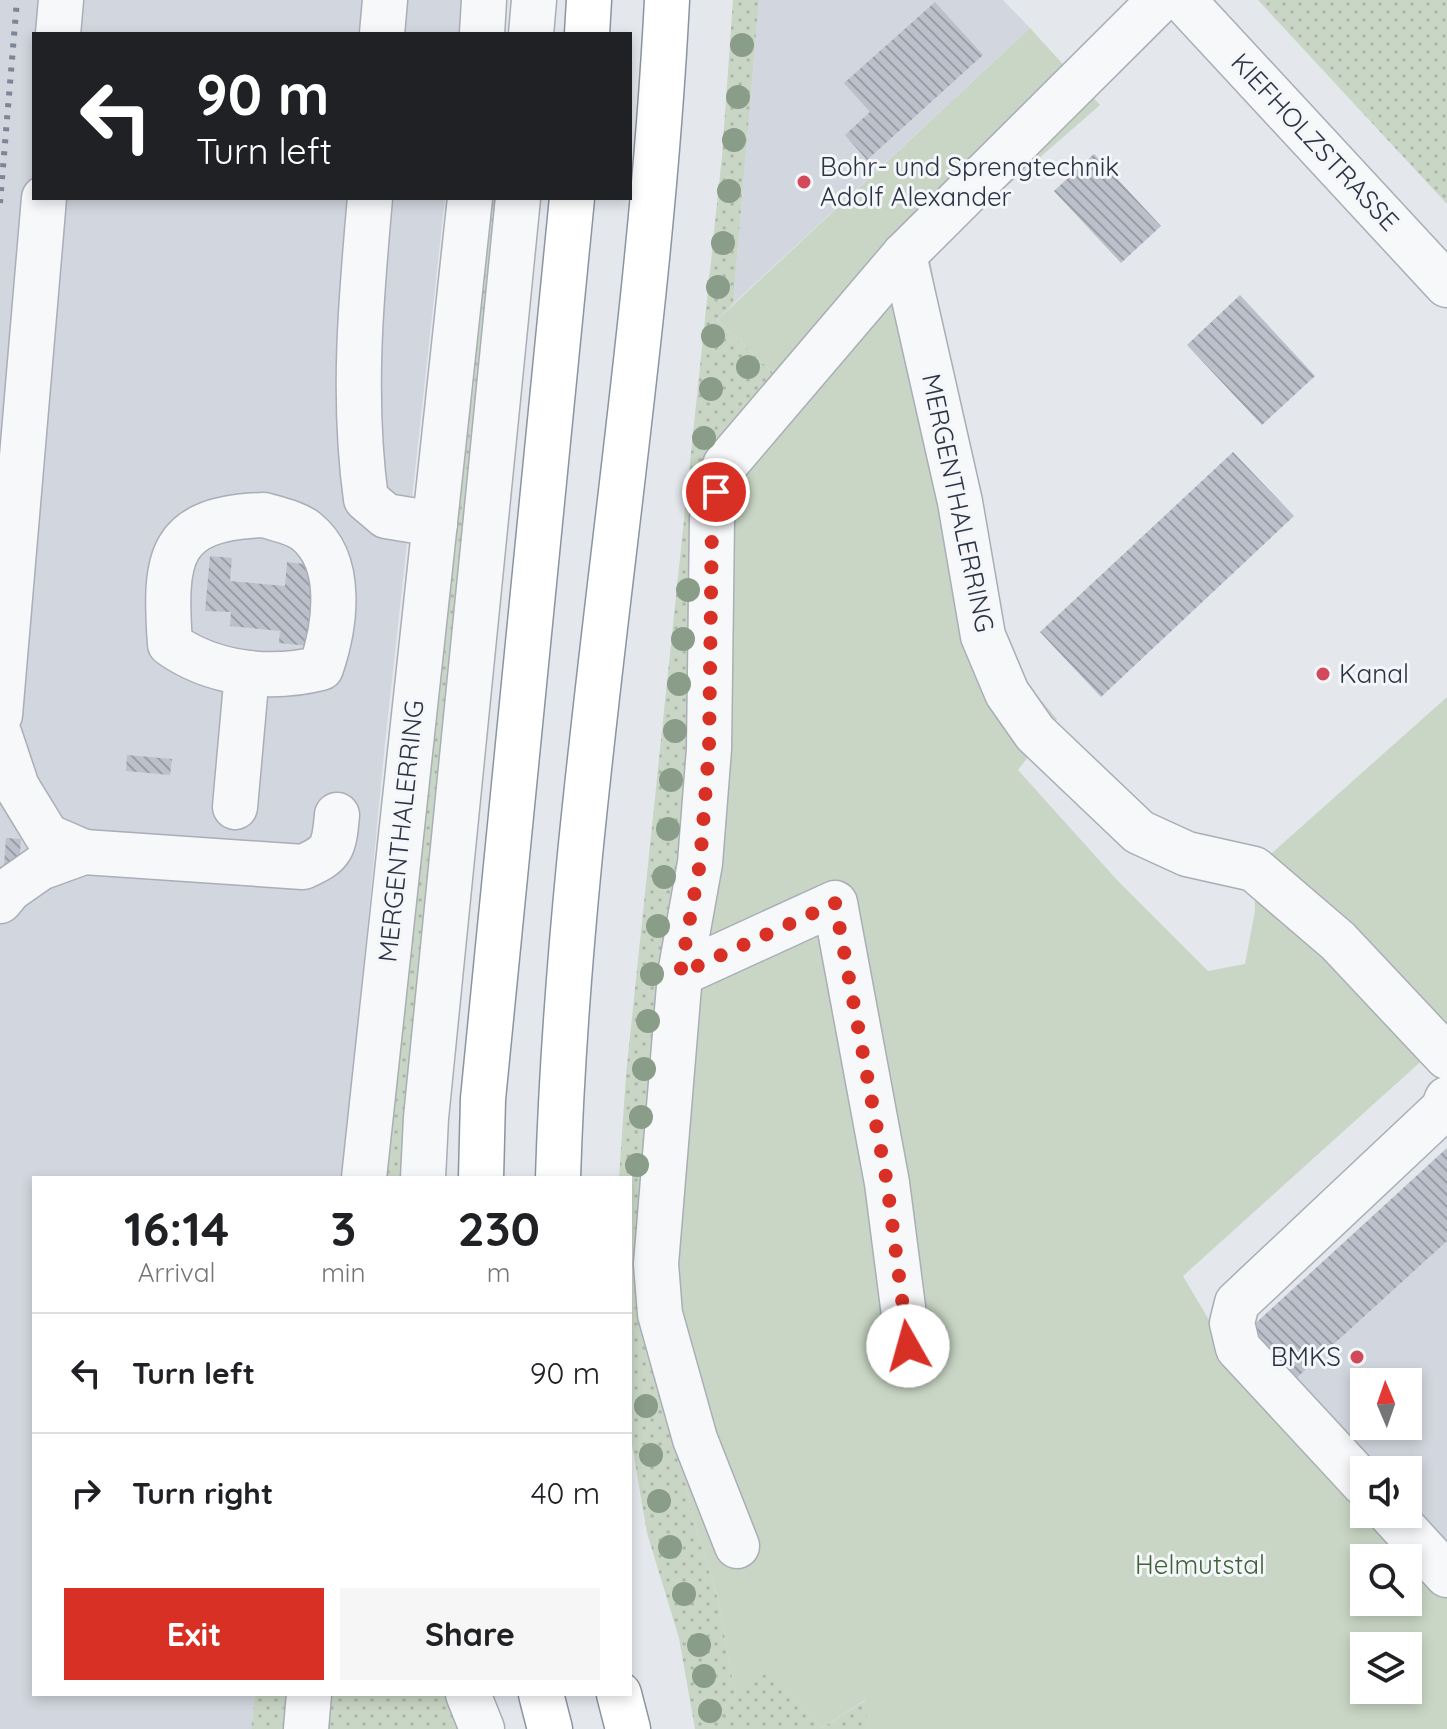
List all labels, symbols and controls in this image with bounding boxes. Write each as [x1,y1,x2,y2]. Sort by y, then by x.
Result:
street label: KIEFHOLZSTRASSE [1224,46,1406,237]
text: 90 m [196,59,330,129]
icon: left [64,64,168,168]
text: Turn left [196,128,332,173]
place label: Bohr- und Sprengtechnik Adolf Alexander [820,150,1119,213]
marker: Bohr- und Sprengtechnik Adolf Alexander [795,173,813,191]
street label: MERGENTHALERRING [915,371,1002,635]
pin [682,458,750,526]
icon: arrive [694,470,738,514]
place label: Kanal [1339,657,1409,690]
marker: Kanal [1314,665,1332,683]
street label: MERGENTHALERRING [370,698,431,964]
text: 16:14 [124,1198,229,1258]
text: 3 [330,1198,356,1258]
text: 230 [457,1198,540,1258]
text: Arrival [138,1256,216,1289]
text: min [321,1256,365,1289]
text: m [487,1256,511,1289]
position arrow [866,1304,950,1388]
place label: BMKS [1271,1340,1341,1373]
marker: BMKS [1348,1348,1366,1366]
icon: left [64,1351,108,1395]
text: Turn left [132,1354,255,1392]
text: 90 m [530,1354,600,1392]
north arrow [1350,1368,1422,1440]
map controls [1350,1368,1422,1704]
button: sound [1350,1456,1422,1528]
icon: right [64,1471,108,1515]
text: Turn right [132,1474,273,1512]
text: 40 m [531,1474,600,1512]
button: search [1350,1544,1422,1616]
park label: Helmutstal [1135,1548,1265,1581]
button: Exit [64,1588,324,1680]
button: Share [340,1588,600,1680]
button: layers [1350,1632,1422,1704]

